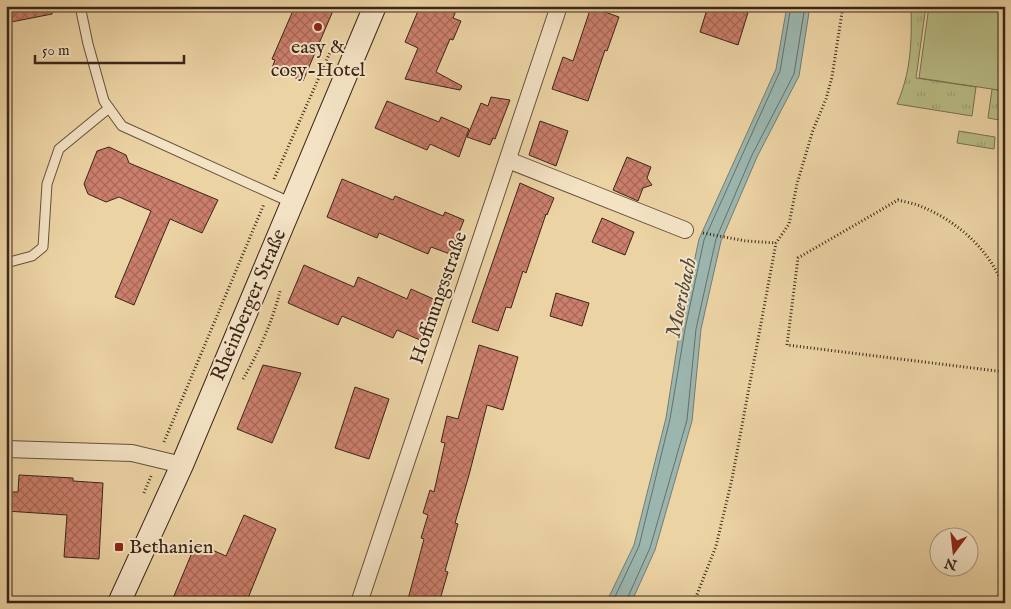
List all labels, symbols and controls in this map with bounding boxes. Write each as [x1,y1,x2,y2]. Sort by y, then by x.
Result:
marker: easy & cosy-Hotel [312,21,324,33]
scale bar [35,32,184,64]
place label: easy & cosy-Hotel [271,35,366,83]
text: 50 m [42,41,70,60]
street label: Rheinberger Straße [206,225,292,385]
street label: Hoffnungsstraße [405,229,473,367]
water label: Moersbach [660,255,704,341]
north arrow [928,526,978,576]
place label: Bethanien [129,535,214,560]
marker: Bethanien [113,541,125,553]
text: N [943,553,960,574]

